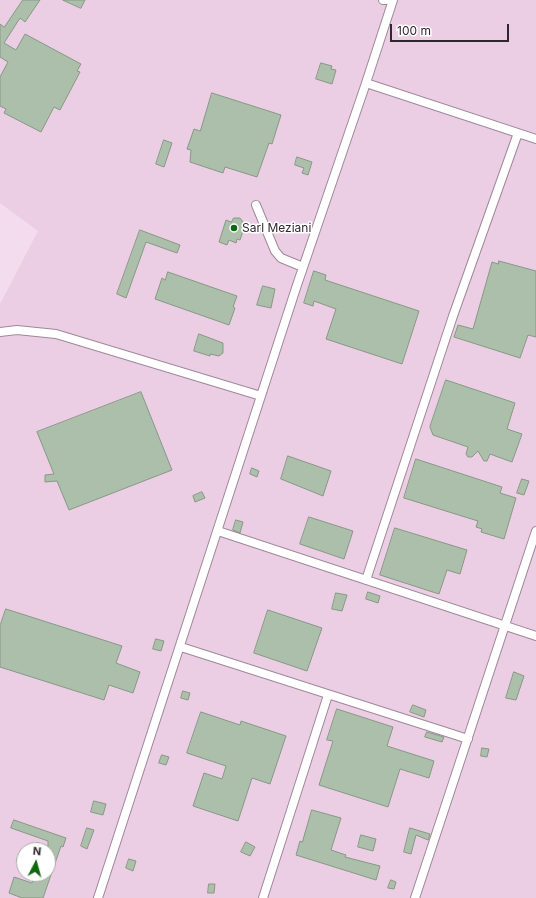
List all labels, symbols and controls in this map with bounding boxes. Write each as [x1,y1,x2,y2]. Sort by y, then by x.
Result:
scale bar [392,16,511,42]
text: 100 m [397,23,431,38]
place label: Sarl Meziani [242,221,311,235]
marker: Sarl Meziani [229,223,239,233]
north arrow [16,842,56,882]
text: N [32,844,42,858]

